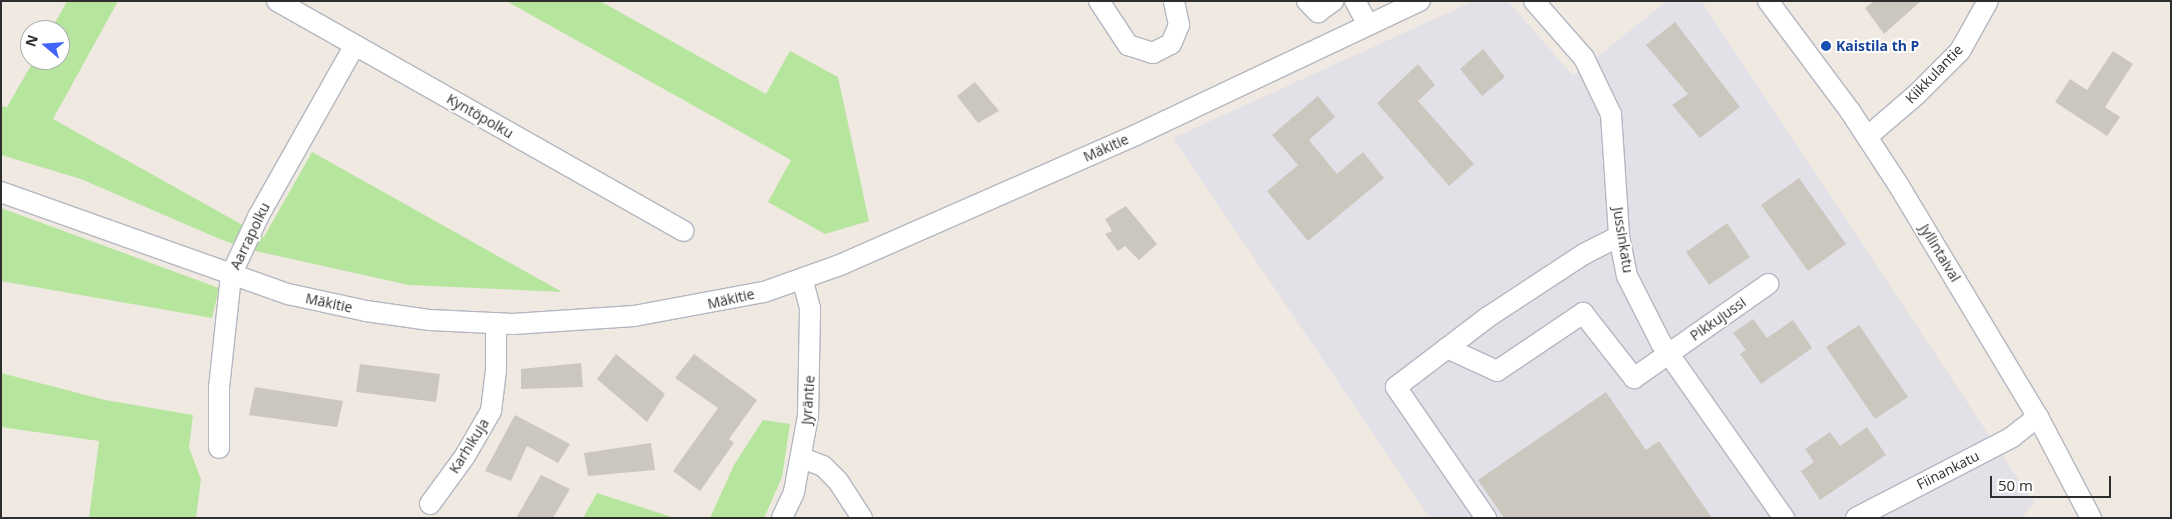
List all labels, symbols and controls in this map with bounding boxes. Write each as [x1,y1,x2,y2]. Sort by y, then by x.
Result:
north arrow [20,20,70,70]
text: N [20,32,42,49]
place label: Kaistila th P [1836,38,1919,54]
marker: Kaistila th P [1820,40,1832,52]
street label: Kiikkulantie [1902,41,1966,107]
street label: Kyntöpolku [444,90,516,142]
street label: Mäkitie [1081,131,1131,165]
street label: Aarrapolku [227,200,273,272]
street label: Jussinkatu [1610,206,1636,274]
street label: Jyllintaival [1916,221,1964,285]
street label: Mäkitie [706,285,756,313]
street label: Mäkitie [304,290,354,316]
street label: Pikkujussi [1687,294,1749,344]
street label: Jyräntie [798,375,818,425]
street label: Karhikuja [446,415,492,477]
street label: Fiinankatu [1914,447,1982,493]
scale bar [1992,466,2113,498]
text: 50 m [1998,475,2033,495]

